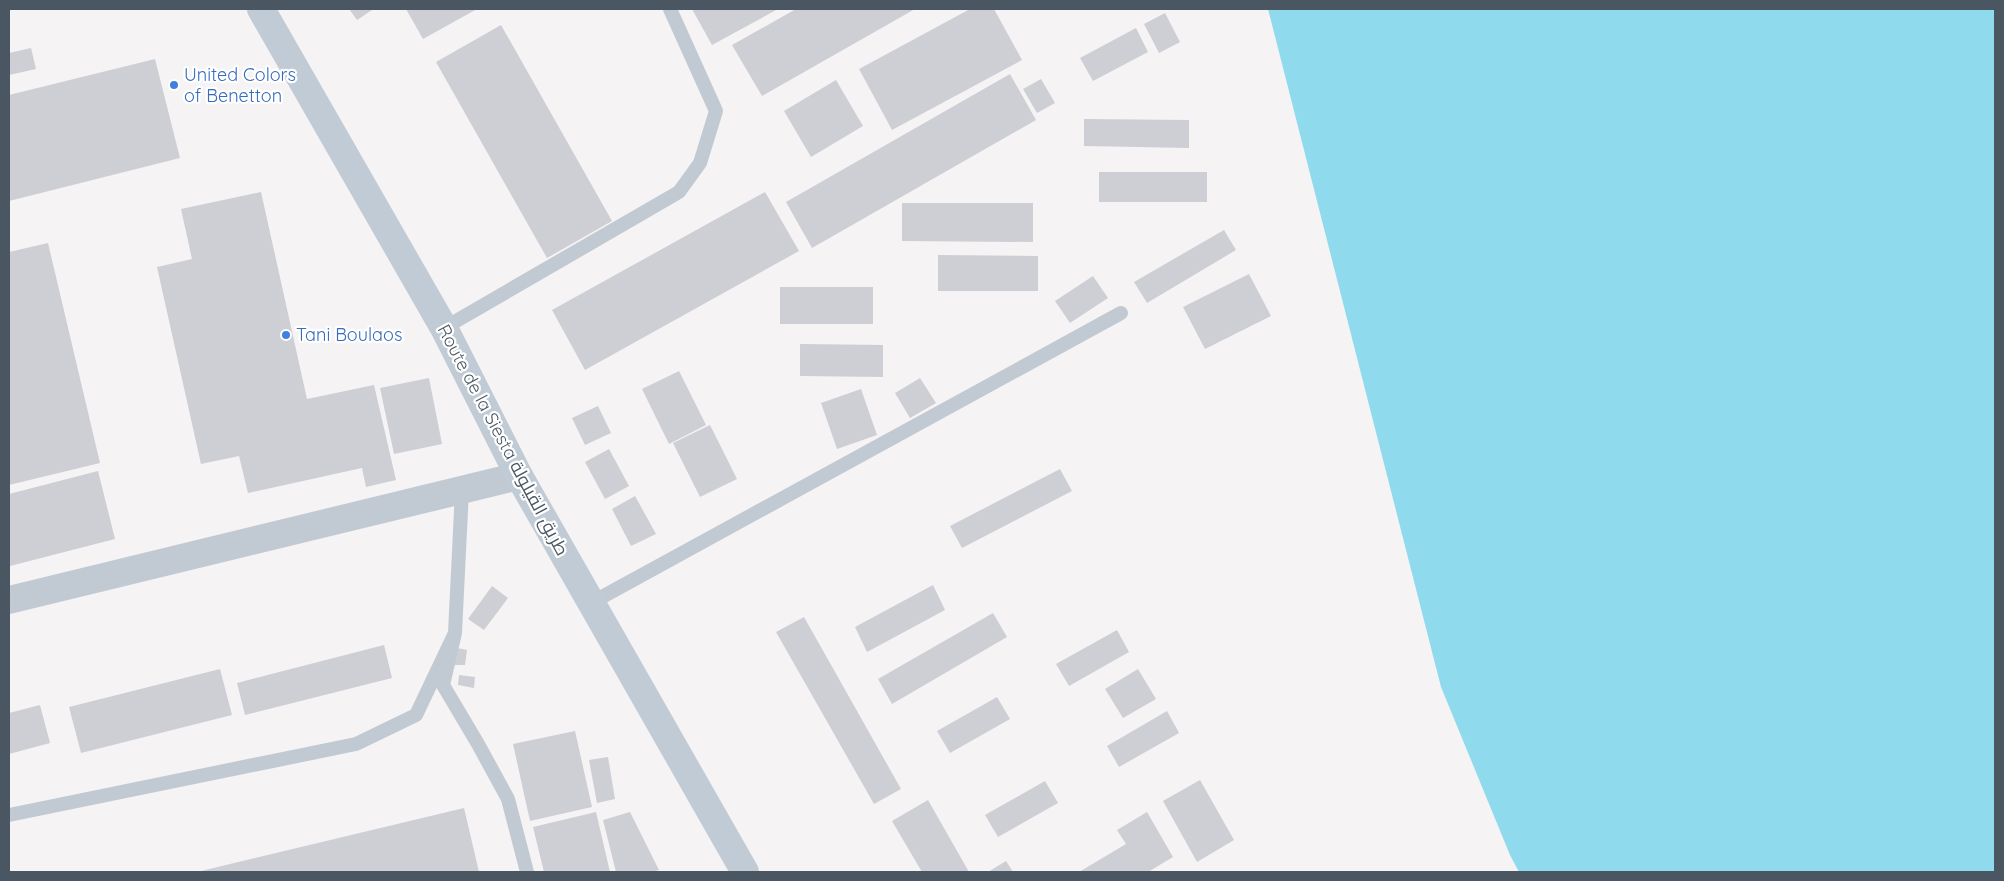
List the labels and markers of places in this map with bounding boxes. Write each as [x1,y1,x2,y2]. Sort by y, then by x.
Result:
place label: United Colors of Benetton [184,63,296,107]
marker: United Colors of Benetton [168,79,180,91]
place label: Tani Boulaos [296,323,402,346]
marker: Tani Boulaos [280,329,292,341]

